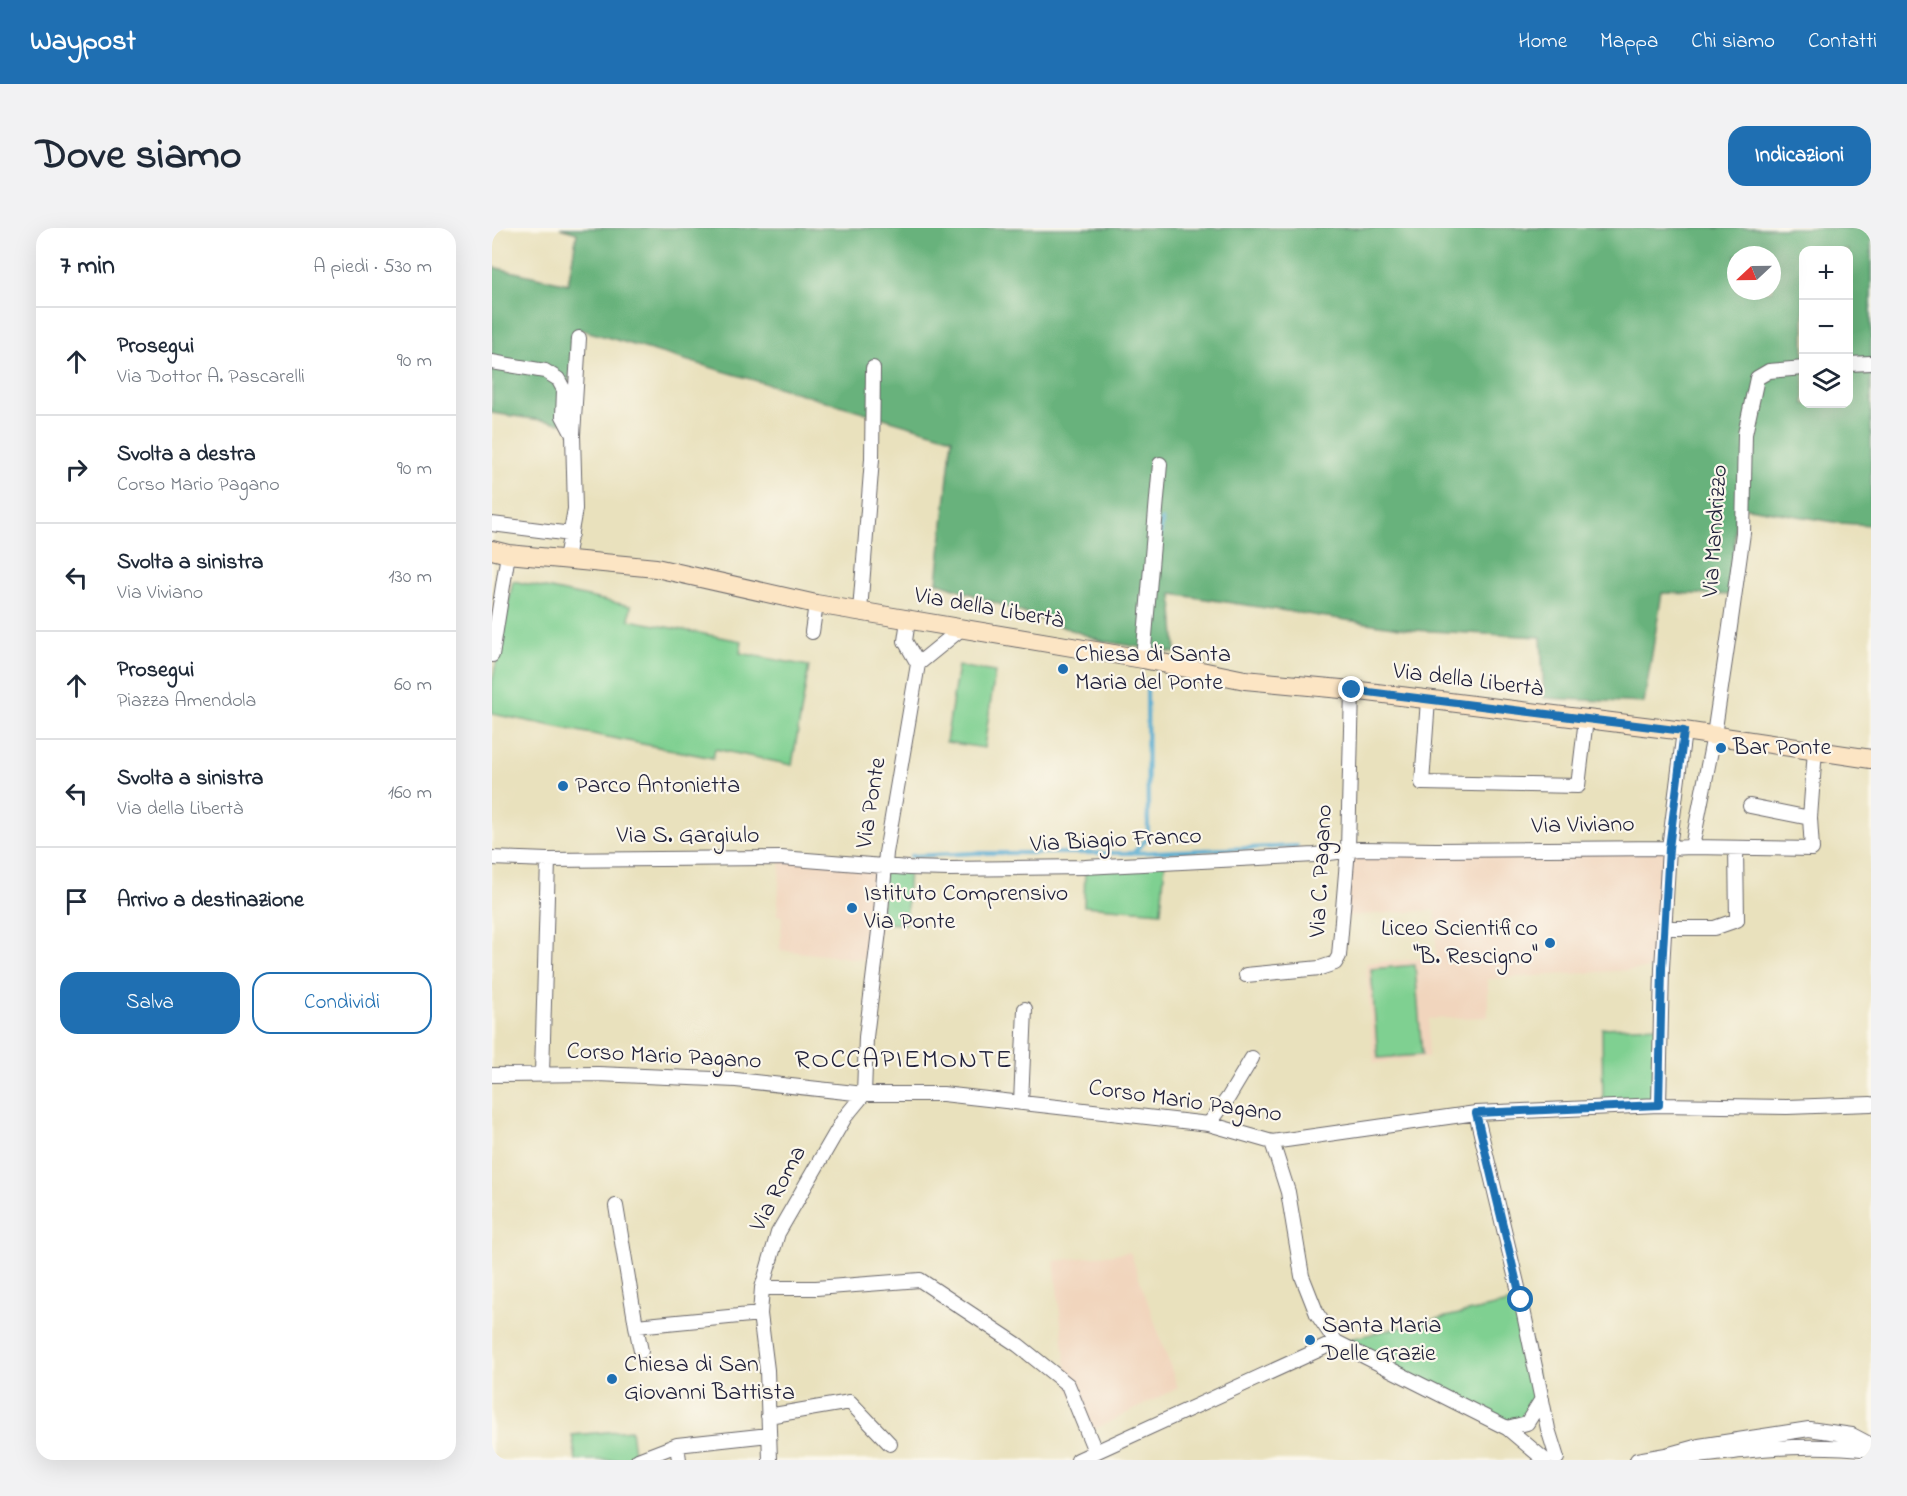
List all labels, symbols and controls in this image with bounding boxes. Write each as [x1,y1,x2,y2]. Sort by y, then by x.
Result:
text: Waypost [30,22,136,63]
text: Home [1518,27,1567,57]
text: Mappa [1600,27,1658,57]
text: Chi siamo [1691,27,1775,57]
text: Contatti [1808,27,1877,57]
text: Dove siamo [36,126,242,187]
button: Indicazioni [1728,126,1871,186]
north arrow [1727,246,1781,300]
map controls [1799,246,1853,408]
button: + [1799,246,1853,300]
text: 7 min [60,248,115,286]
text: A piedi · 530 m [313,253,432,282]
button: − [1799,300,1853,354]
text: Prosegui [117,331,194,363]
icon: ahead [60,345,93,378]
text: 90 m [397,347,432,376]
button: layers [1799,354,1853,408]
text: Via Dottor A. Pascarelli [117,363,305,392]
text: Svolta a destra [117,439,256,471]
icon: right [60,453,93,486]
text: 90 m [397,455,432,484]
street label: Via Mandrizzo [1694,463,1738,600]
text: Corso Mario Pagano [117,471,280,500]
text: Svolta a sinistra [117,547,264,579]
icon: left [60,561,93,594]
text: 130 m [388,563,432,592]
street label: Via della Libertà [910,578,1067,639]
text: Via Viviano [117,579,203,608]
place label: Chiesa di Santa Maria del Ponte [1075,638,1231,701]
street label: Via della Libertà [1390,654,1545,708]
text: Prosegui [117,655,194,687]
marker: Chiesa di Santa Maria del Ponte [1056,662,1070,676]
icon: ahead [60,669,93,702]
text: 60 m [394,671,432,700]
route end [1338,676,1364,702]
text: Piazza Amendola [117,687,256,716]
place label: Bar Ponte [1732,731,1831,766]
marker: Bar Ponte [1714,741,1728,755]
street label: Via Ponte [847,755,896,852]
text: Svolta a sinistra [117,763,264,795]
place label: Parco Antonietta [575,769,740,804]
icon: left [60,777,93,810]
text: 160 m [388,779,432,808]
marker: Parco Antonietta [556,779,570,793]
text: Via della Libertà [117,795,243,824]
street label: Via C. Pagano [1301,804,1343,939]
street label: Via Viviano [1530,808,1635,844]
street label: Via S. Gargiulo [616,819,759,854]
street label: Via Biagio Franco [1028,819,1203,863]
place label: Istituto Comprensivo Via Ponte [863,877,1068,940]
icon: arrive [60,885,93,918]
text: Arrivo a destinazione [117,885,304,917]
marker: Istituto Comprensivo Via Ponte [845,901,859,915]
place label: Liceo Scientifico "B. Rescigno" [1381,912,1538,975]
marker: Liceo Scientifico "B. Rescigno" [1543,936,1557,950]
button: Salva [60,972,240,1034]
button: Condividi [252,972,432,1034]
street label: Corso Mario Pagano [566,1034,762,1080]
district label: ROCCAPIEMONTE [795,1041,1013,1080]
street label: Corso Mario Pagano [1086,1071,1284,1133]
street label: Via Roma [741,1140,816,1239]
route start [1507,1286,1533,1312]
place label: Santa Maria Delle Grazie [1321,1309,1441,1372]
marker: Santa Maria Delle Grazie [1303,1333,1317,1347]
place label: Chiesa di San Giovanni Battista [624,1348,795,1411]
marker: Chiesa di San Giovanni Battista [605,1372,619,1386]

